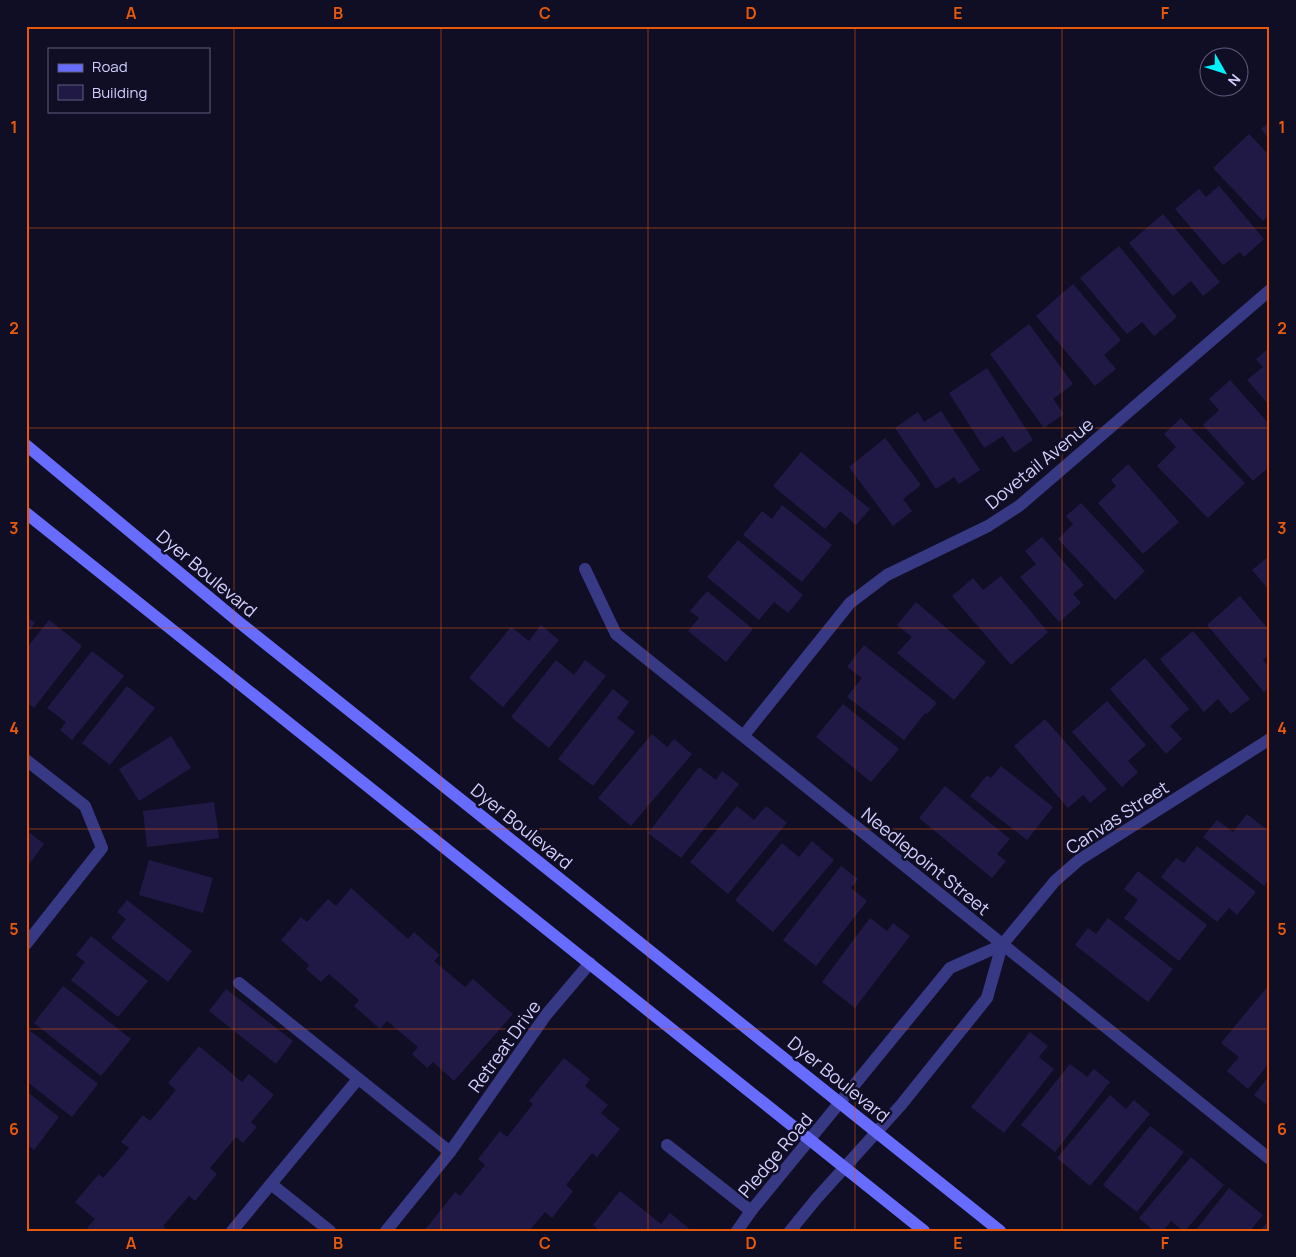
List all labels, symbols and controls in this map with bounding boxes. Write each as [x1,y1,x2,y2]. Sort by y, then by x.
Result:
text: A [126,2,137,24]
text: B [333,2,343,24]
text: C [539,2,551,24]
text: D [745,2,757,24]
text: E [953,2,963,24]
text: F [1161,2,1170,24]
legend [48,48,210,112]
north arrow [1198,48,1248,98]
text: Road [92,56,128,77]
text: N [1224,71,1245,90]
text: Building [92,82,147,103]
text: 1 [10,116,18,138]
text: 1 [1278,116,1286,138]
text: 2 [9,317,19,339]
text: 2 [1277,317,1287,339]
street label: Dovetail Avenue [980,412,1098,514]
text: 3 [9,517,19,539]
text: 3 [1277,517,1287,539]
street label: Dyer Boulevard [152,524,262,622]
text: 4 [9,717,19,739]
text: 4 [1277,717,1287,739]
street label: Canvas Street [1061,775,1173,859]
street label: Dyer Boulevard [466,778,578,874]
street label: Needlepoint Street [857,802,995,920]
text: 5 [9,918,19,940]
text: 5 [1277,918,1287,940]
street label: Retreat Drive [462,995,546,1097]
street label: Dyer Boulevard [783,1031,895,1127]
street label: Pledge Road [732,1108,818,1202]
text: 6 [9,1118,19,1140]
text: 6 [1277,1118,1287,1140]
text: A [126,1232,137,1254]
text: B [333,1232,343,1254]
text: C [539,1232,551,1254]
text: D [745,1232,757,1254]
text: E [953,1232,963,1254]
text: F [1161,1232,1170,1254]

